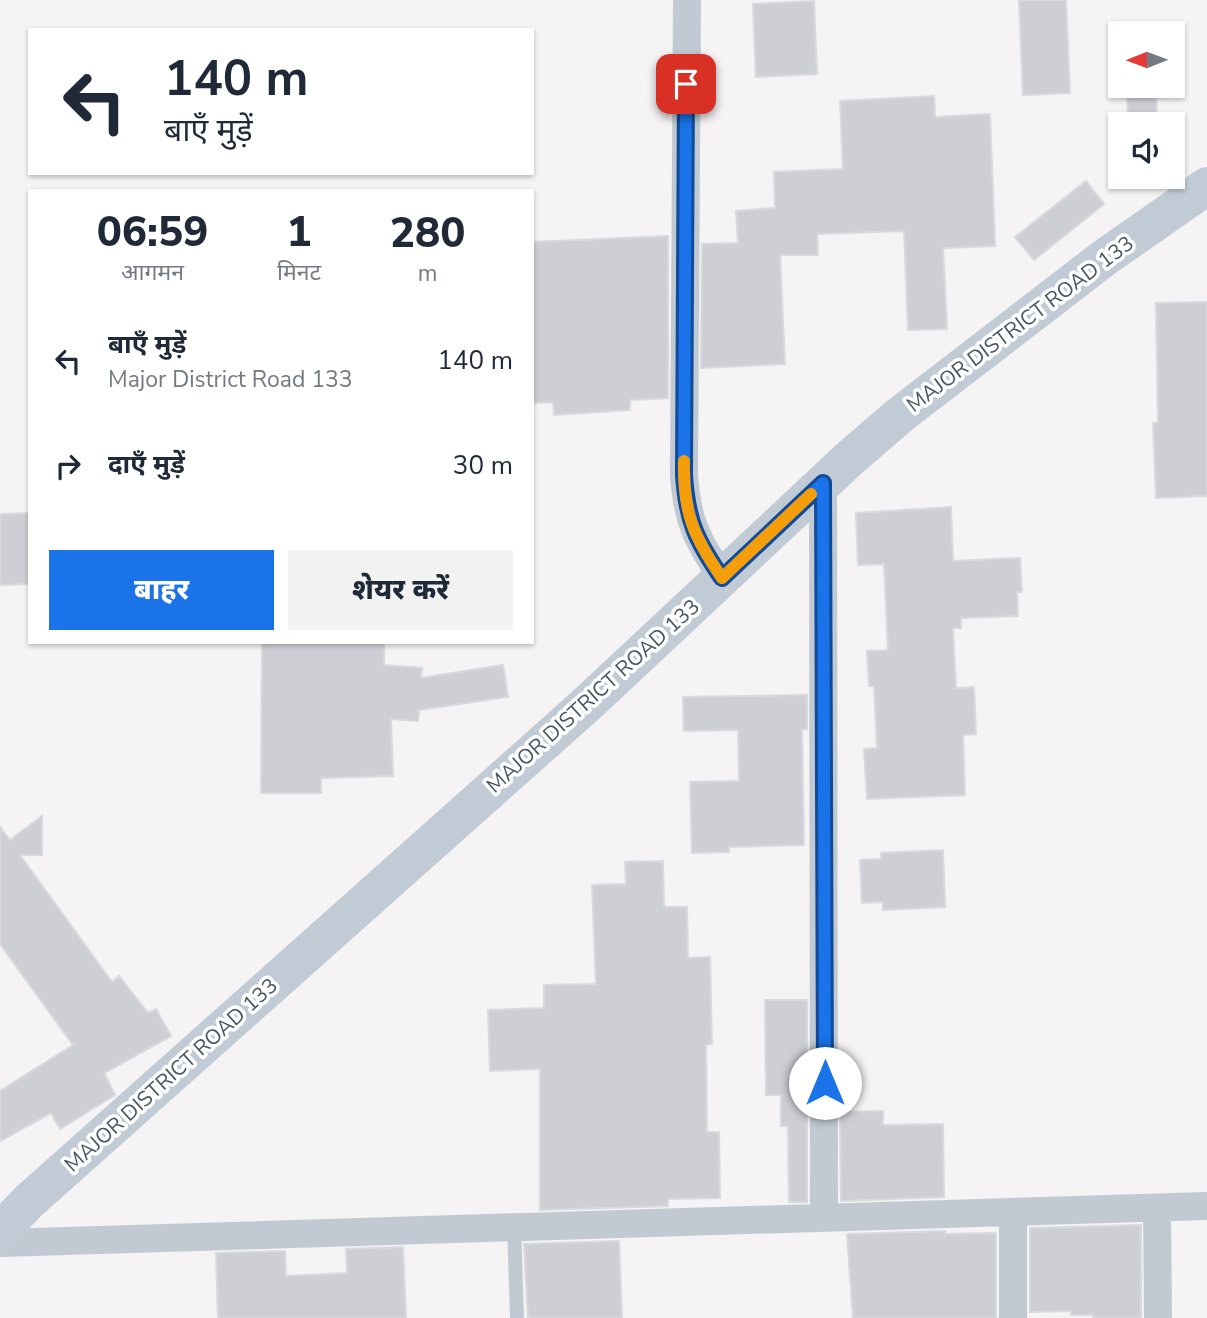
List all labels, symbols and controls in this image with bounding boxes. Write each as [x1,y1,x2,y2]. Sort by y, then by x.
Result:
north arrow [1108,21,1185,98]
map controls [1108,21,1185,189]
text: 140 m [164,45,308,112]
pin [656,54,716,114]
icon: left [49,56,140,147]
icon: arrive [667,65,705,103]
text: बाएँ मुड़ें [164,109,253,152]
button: sound [1108,112,1185,189]
text: 06:59 [97,204,208,261]
text: 1 [286,204,312,261]
text: 280 [390,205,465,262]
street label: MAJOR DISTRICT ROAD 133 [901,229,1139,419]
text: आगमन [121,257,184,288]
text: मिनट [277,257,321,288]
text: m [418,258,437,289]
text: बाएँ मुड़ें [108,327,186,362]
icon: left [49,342,87,380]
text: 140 m [437,343,513,378]
text: Major District Road 133 [108,364,353,395]
icon: right [49,447,87,485]
text: दाएँ मुड़ें [108,447,185,482]
text: 30 m [453,448,513,483]
button: बाहर [49,550,274,630]
button: शेयर करें [288,550,513,630]
street label: MAJOR DISTRICT ROAD 133 [481,593,705,799]
street label: MAJOR DISTRICT ROAD 133 [59,972,283,1178]
position arrow [788,1046,862,1120]

